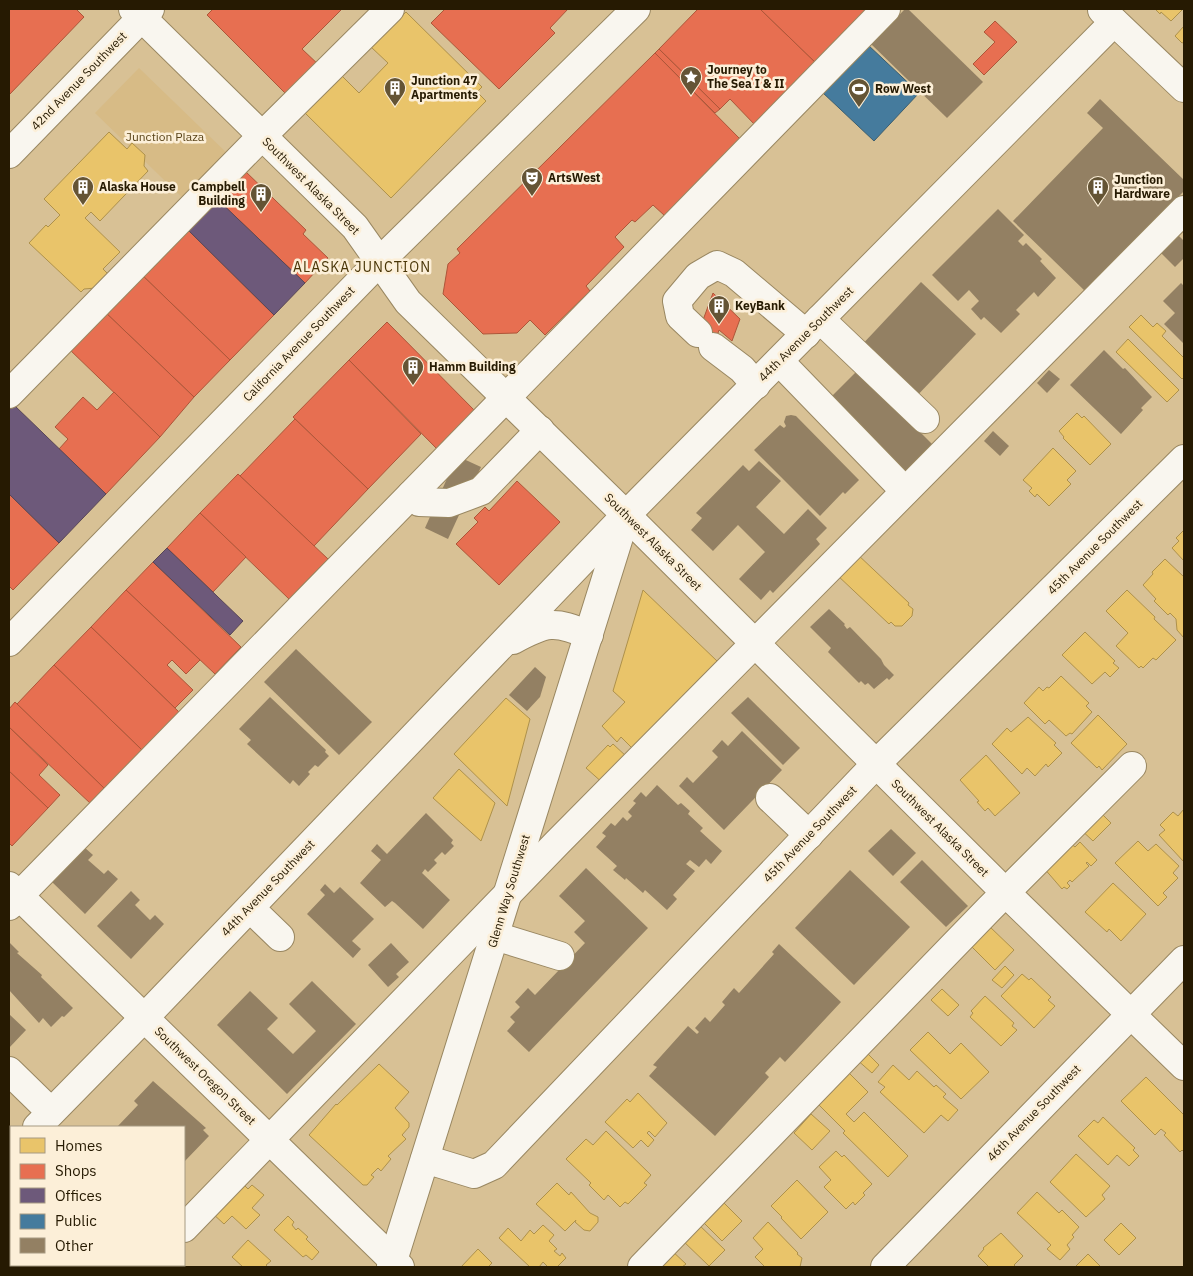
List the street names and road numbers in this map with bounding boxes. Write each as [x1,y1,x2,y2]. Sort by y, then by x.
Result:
street label: 42nd Avenue Southwest [28,28,130,133]
street label: Southwest Alaska Street [260,134,363,237]
street label: California Avenue Southwest [240,283,358,404]
street label: 44th Avenue Southwest [755,283,856,384]
street label: Southwest Alaska Street [602,490,705,593]
street label: 45th Avenue Southwest [1044,496,1145,597]
street label: Southwest Alaska Street [889,776,992,879]
street label: 45th Avenue Southwest [760,782,860,885]
street label: Glenn Way Southwest [484,832,533,949]
street label: 44th Avenue Southwest [218,836,318,939]
street label: Southwest Oregon Street [152,1023,259,1128]
street label: 46th Avenue Southwest [984,1061,1084,1164]

